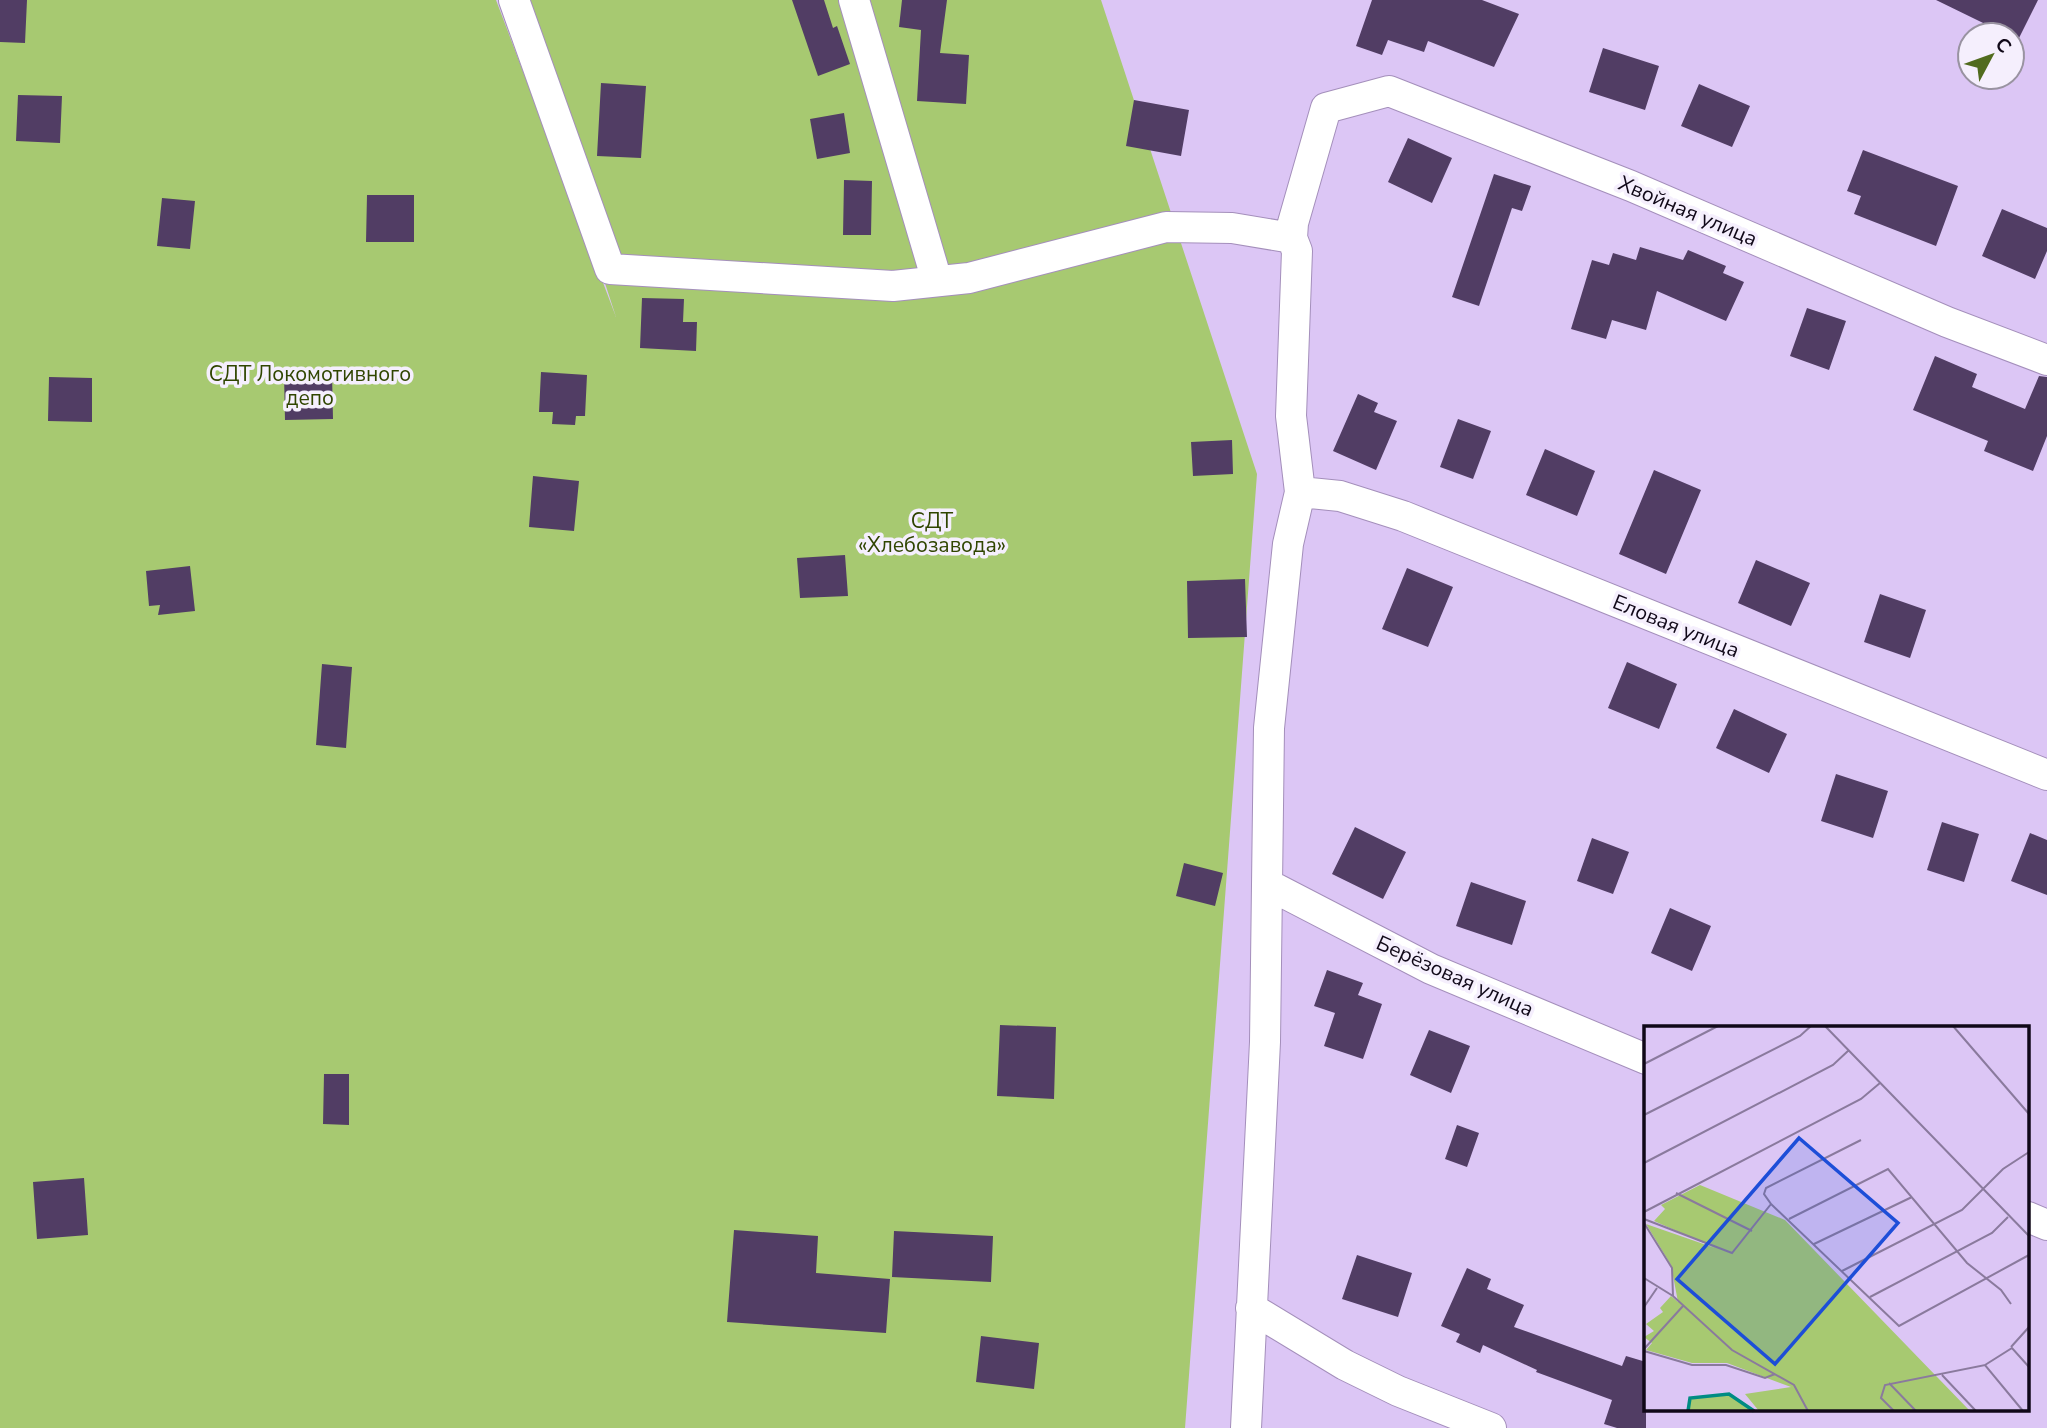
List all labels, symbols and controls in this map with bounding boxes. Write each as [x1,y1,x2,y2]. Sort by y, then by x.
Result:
north arrow [1956,21,2026,91]
text: С [1989,32,2017,59]
street label: Хвойная улица [1614,169,1762,253]
park label: СДТ Локомотивного депо [209,360,411,412]
park label: СДТ «Хлебозавода» [858,507,1006,559]
street label: Еловая улица [1609,588,1743,664]
street label: Берёзовая улица [1372,929,1538,1023]
inset map [1644,1026,2030,1410]

